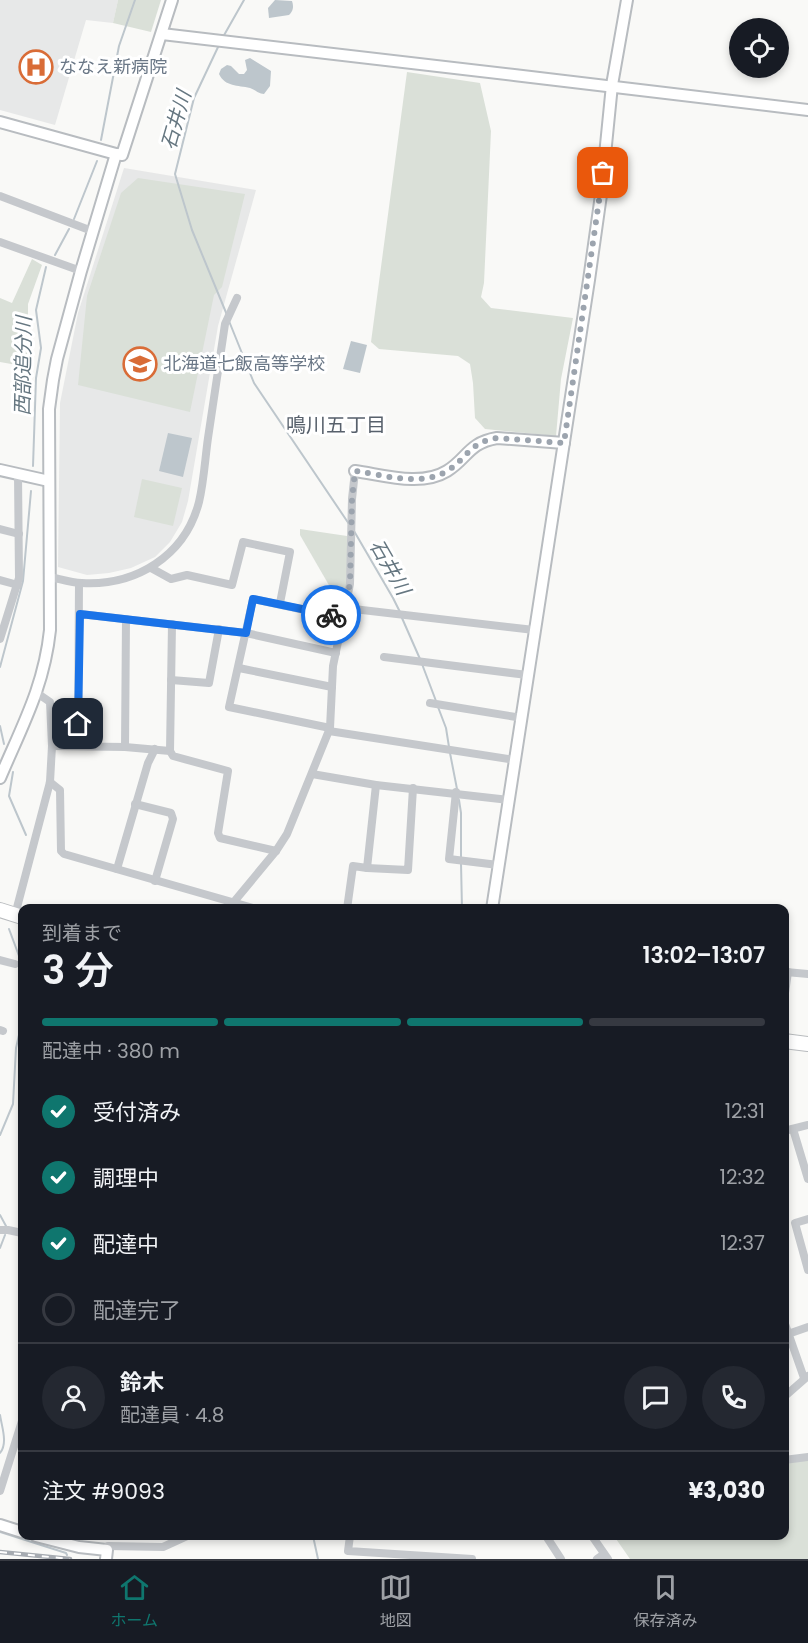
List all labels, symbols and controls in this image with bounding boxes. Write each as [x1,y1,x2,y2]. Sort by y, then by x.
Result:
map controls [729,18,789,78]
button: locate [729,18,789,78]
hospital icon: ななえ新病院 [18,49,54,85]
place label: ななえ新病院 [59,54,167,79]
water label: 石井川 [154,85,198,153]
pin [577,147,628,198]
icon: bag [586,156,619,189]
water label: 西部追分川 [8,314,38,416]
school or university icon: 北海道七飯高等学校 [122,346,158,382]
place label: 北海道七飯高等学校 [163,351,325,376]
district label: 鳴川五丁目 [286,411,386,439]
water label: 石井川 [363,534,418,602]
courier [301,585,361,645]
icon: bike [315,599,348,632]
pin [52,698,103,749]
icon: home [61,707,94,740]
text: 到着まで [42,919,122,947]
text: 13:02–13:07 [643,940,765,971]
text: 3 分 [42,943,114,998]
text: 配達中 · 380 m [42,1037,180,1065]
icon: check [42,1095,75,1128]
text: 受付済み [93,1097,181,1128]
text: 12:31 [725,1097,765,1125]
icon: check [42,1161,75,1194]
text: 調理中 [93,1163,159,1194]
text: 12:32 [720,1163,765,1191]
icon: check [42,1227,75,1260]
text: 配達中 [93,1229,159,1260]
text: 12:37 [720,1229,765,1257]
text: 配達完了 [93,1295,181,1326]
button: person [42,1366,105,1429]
button: chat [624,1366,687,1429]
button: phone [702,1366,765,1429]
text: 鈴木 [120,1367,164,1398]
text: 配達員 · 4.8 [120,1401,224,1429]
text: ¥3,030 [689,1475,765,1506]
text: 注文 #9093 [42,1476,165,1507]
tab: ホーム [111,1571,158,1633]
tab: 地図 [379,1571,412,1633]
tab: 保存済み [633,1571,697,1633]

